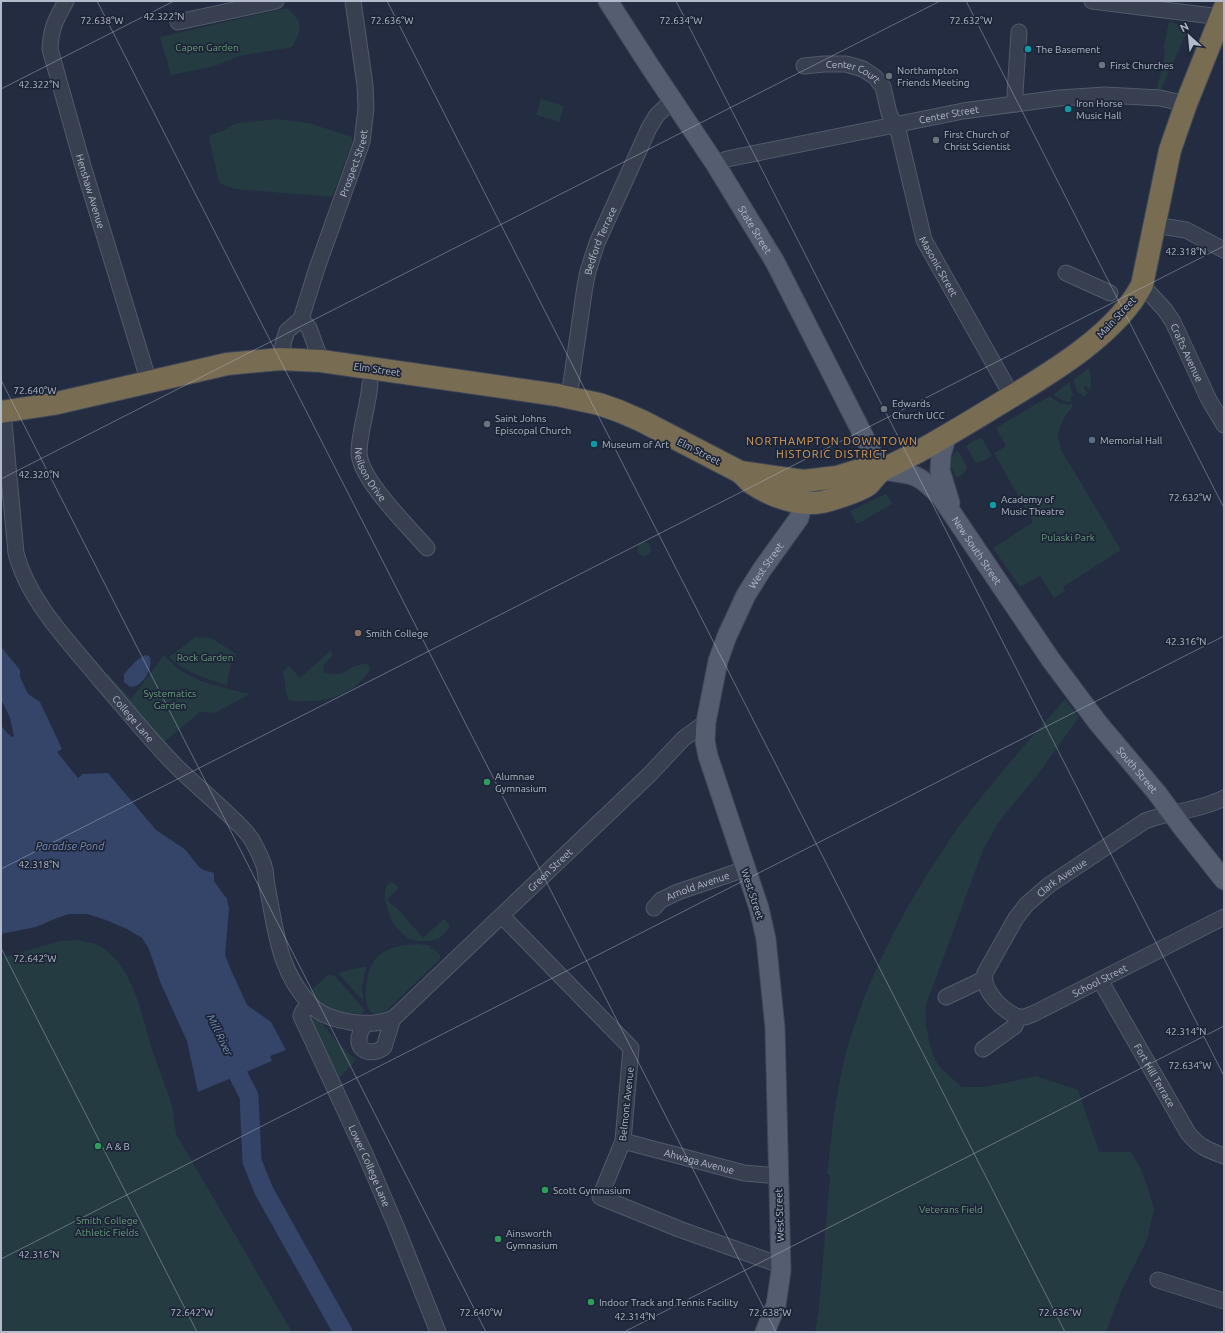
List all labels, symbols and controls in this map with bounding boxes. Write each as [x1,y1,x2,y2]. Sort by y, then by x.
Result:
text: 42.322°N [143,11,185,22]
text: 72.638°W [80,15,124,26]
text: 72.636°W [370,15,414,26]
text: 72.634°W [659,15,703,26]
text: 72.632°W [949,15,993,26]
north arrow [1169,16,1209,56]
text: N [1178,20,1191,34]
park label: Capen Garden [175,42,239,53]
marker: The Basement [1023,44,1033,54]
place label: The Basement [1036,44,1100,55]
street label: Center Court [826,59,883,85]
marker: First Churches [1097,60,1107,70]
place label: First Churches [1110,60,1174,71]
place label: Northampton Friends Meeting [897,65,970,88]
marker: Northampton Friends Meeting [884,71,894,81]
text: 42.322°N [18,79,60,90]
place label: Iron Horse Music Hall [1076,98,1123,121]
street label: Center Street [918,104,980,126]
marker: Iron Horse Music Hall [1063,104,1073,114]
street label: Prospect Street [338,129,369,198]
place label: First Church of Christ Scientist [944,129,1011,152]
marker: First Church of Christ Scientist [931,135,941,145]
street label: Henshaw Avenue [74,153,107,230]
street label: State Street [736,204,774,256]
street label: Bedford Terrace [582,205,619,276]
street label: Masonic Street [917,235,960,298]
text: 42.318°N [1165,246,1207,257]
street label: Main Street [1095,294,1138,340]
street label: Crafts Avenue [1168,322,1205,384]
street label: Elm Street [353,361,401,378]
text: 72.640°W [13,385,57,396]
place label: Edwards Church UCC [892,398,945,421]
marker: Edwards Church UCC [879,404,889,414]
place label: Saint Johns Episcopal Church [495,413,571,436]
marker: Saint Johns Episcopal Church [482,419,492,429]
district label: NORTHAMPTON DOWNTOWN HISTORIC DISTRICT [746,435,918,460]
marker: Memorial Hall [1087,435,1097,445]
place label: Memorial Hall [1100,435,1163,446]
street label: Elm Street [675,436,722,467]
marker: Museum of Art [589,439,599,449]
place label: Museum of Art [602,439,669,450]
street label: Neilson Drive [353,447,388,503]
text: 42.320°N [18,469,60,480]
text: 72.632°W [1168,492,1212,503]
place label: Academy of Music Theatre [1001,494,1064,517]
marker: Academy of Music Theatre [988,500,998,510]
street label: New South Street [950,515,1003,587]
park label: Pulaski Park [1041,532,1095,543]
street label: West Street [747,540,786,591]
marker: Smith College [353,628,363,638]
place label: Smith College [366,628,428,639]
text: 42.316°N [1165,636,1207,647]
park label: Rock Garden [177,652,233,663]
park label: Systematics Garden [144,688,196,711]
street label: College Lane [110,693,156,744]
street label: South Street [1115,745,1160,795]
place label: Alumnae Gymnasium [495,771,547,794]
marker: Alumnae Gymnasium [482,777,492,787]
water label: Paradise Pond [36,840,105,852]
street label: Green Street [525,846,575,894]
street label: Clark Avenue [1035,856,1089,899]
text: 42.318°N [18,859,60,870]
street label: West Street [739,867,766,921]
street label: Arnold Avenue [664,870,731,903]
text: 72.642°W [13,953,57,964]
street label: School Street [1070,962,1129,999]
water label: Mill River [205,1012,236,1059]
text: 42.314°N [1165,1026,1207,1037]
street label: Fort Hill Terrace [1132,1042,1177,1109]
text: 72.634°W [1168,1060,1212,1071]
street label: Belmont Avenue [617,1066,636,1142]
street label: Lower College Lane [346,1123,392,1208]
marker: A & B [93,1141,103,1151]
place label: A & B [106,1141,130,1152]
street label: Ahwaga Avenue [663,1147,735,1176]
marker: Scott Gymnasium [540,1185,550,1195]
place label: Scott Gymnasium [553,1185,631,1196]
street label: West Street [773,1188,786,1242]
park label: Veterans Field [919,1204,983,1215]
park label: Smith College Athletic Fields [75,1215,139,1238]
place label: Ainsworth Gymnasium [506,1228,558,1251]
marker: Ainsworth Gymnasium [493,1234,503,1244]
text: 42.316°N [18,1249,60,1260]
marker: Indoor Track and Tennis Facility [586,1297,596,1307]
place label: Indoor Track and Tennis Facility [599,1297,738,1308]
text: 72.642°W [170,1307,214,1318]
text: 72.640°W [459,1307,503,1318]
text: 72.638°W [748,1307,792,1318]
text: 72.636°W [1038,1307,1082,1318]
text: 42.314°N [614,1311,656,1322]

